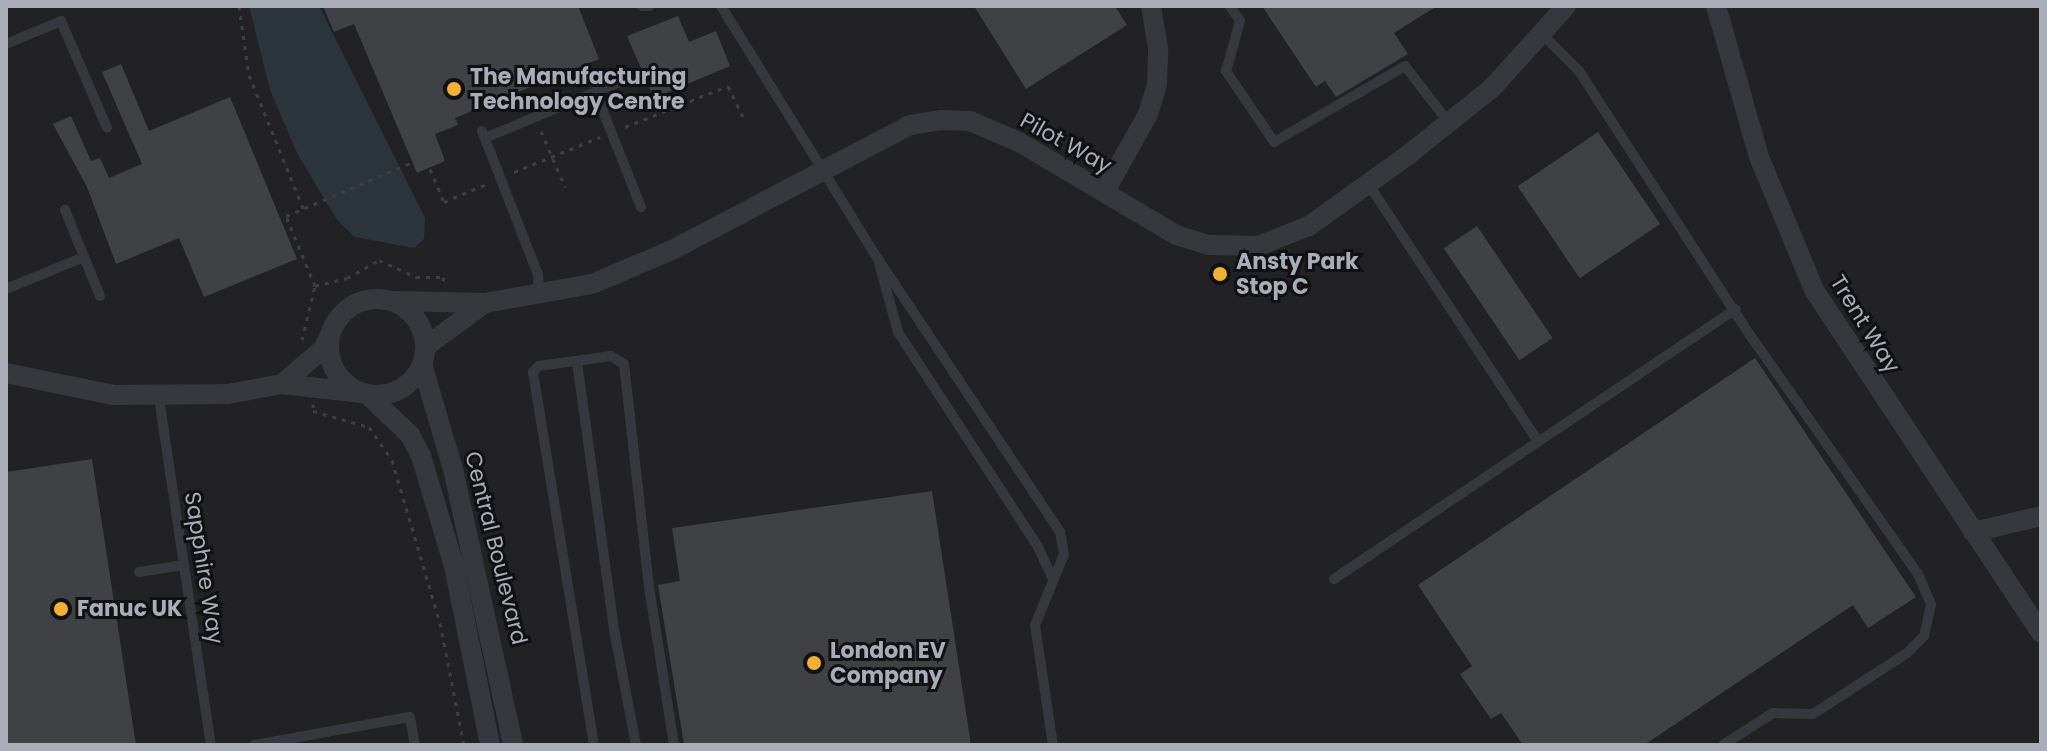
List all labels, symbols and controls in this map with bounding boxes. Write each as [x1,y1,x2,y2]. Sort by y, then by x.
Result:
place label: The Manufacturing Technology Centre [470,63,686,114]
marker: The Manufacturing Technology Centre [445,80,463,98]
street label: Pilot Way [1016,107,1116,179]
place label: Ansty Park Stop C [1236,248,1358,300]
marker: Ansty Park Stop C [1211,265,1229,283]
street label: Trent Way [1825,270,1905,378]
street label: Central Boulevard [459,449,533,647]
street label: Sapphire Way [179,490,229,646]
place label: Fanuc UK [77,596,182,622]
marker: Fanuc UK [52,600,70,618]
place label: London EV Company [830,637,946,688]
marker: London EV Company [805,654,823,672]

